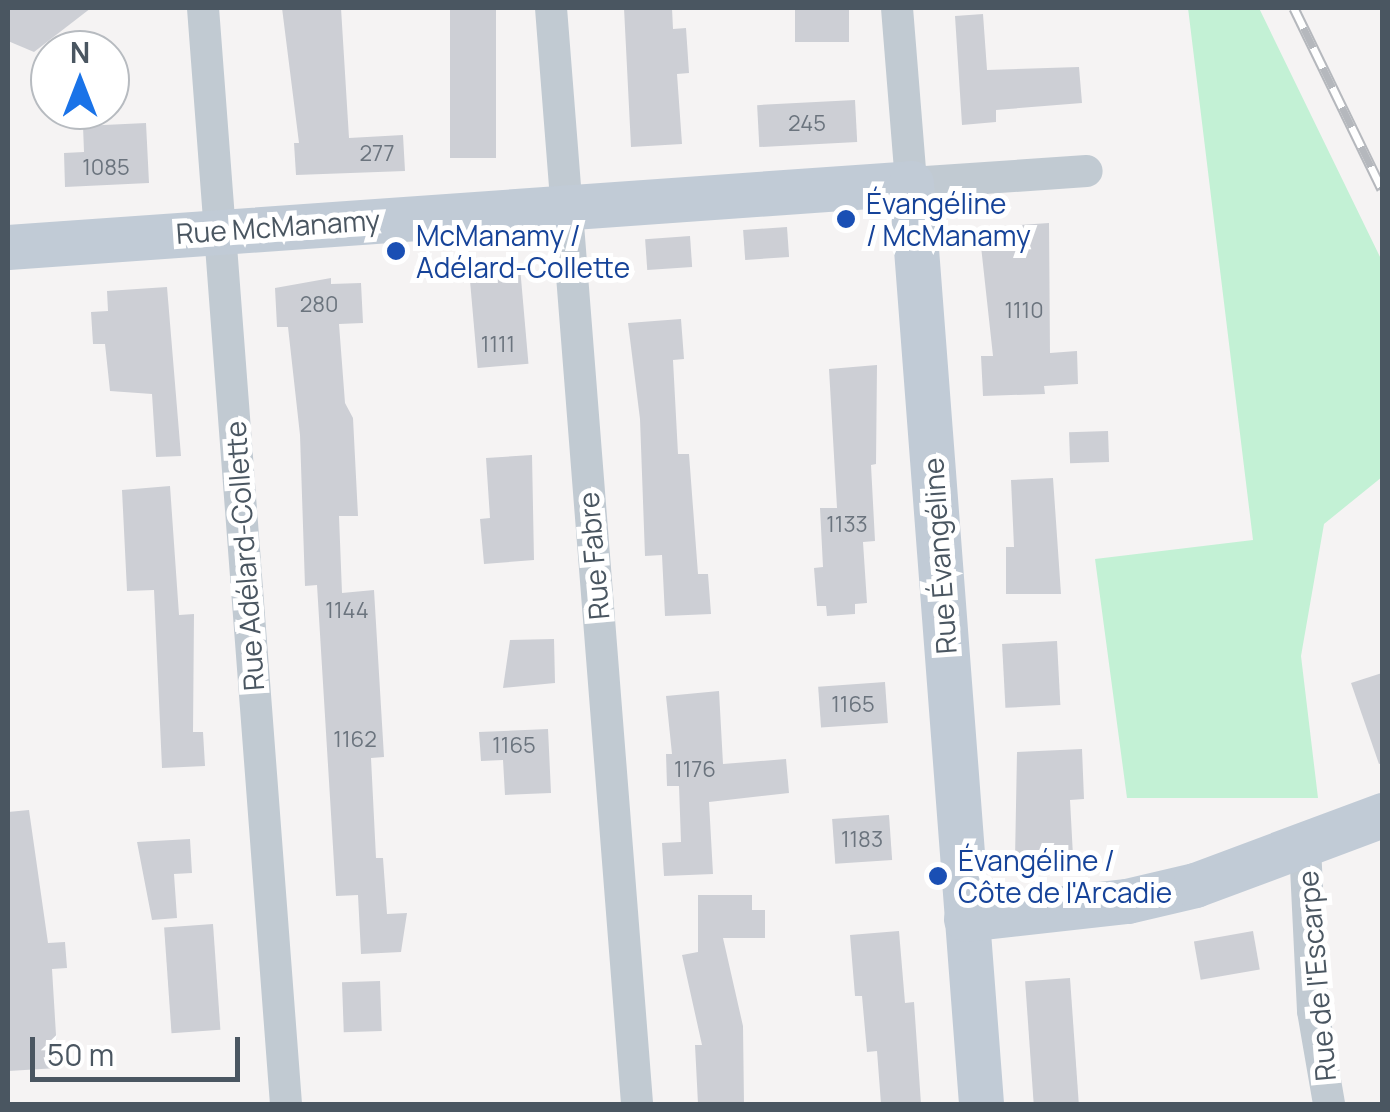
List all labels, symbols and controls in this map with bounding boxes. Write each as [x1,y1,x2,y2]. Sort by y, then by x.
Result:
north arrow [30,30,130,130]
text: N [70,33,90,71]
house number: 245 [788,111,826,137]
house number: 277 [359,141,395,167]
house number: 1085 [82,155,130,181]
place label: Évangéline / McManamy [866,186,1031,252]
street label: Rue McManamy [175,202,381,250]
marker: Évangéline / McManamy [835,208,857,230]
place label: McManamy / Adélard-Collette [416,218,630,284]
marker: McManamy / Adélard-Collette [385,240,407,262]
house number: 280 [300,292,338,318]
house number: 1110 [1004,298,1044,324]
house number: 1111 [481,332,515,358]
street label: Rue Adélard-Collette [218,420,270,692]
street label: Rue Évangéline [915,457,963,655]
street label: Rue Fabre [571,491,615,621]
house number: 1133 [826,512,868,538]
house number: 1144 [325,598,369,624]
house number: 1165 [831,692,875,718]
house number: 1162 [333,727,377,753]
house number: 1165 [492,733,536,759]
house number: 1176 [674,757,716,783]
house number: 1183 [841,827,883,853]
place label: Évangéline / Côte de l'Arcadie [958,843,1172,909]
marker: Évangéline / Côte de l'Arcadie [927,865,949,887]
street label: Rue de l'Escarpe [1290,869,1342,1083]
scale bar [35,1017,245,1079]
text: 50 m [47,1034,114,1075]

